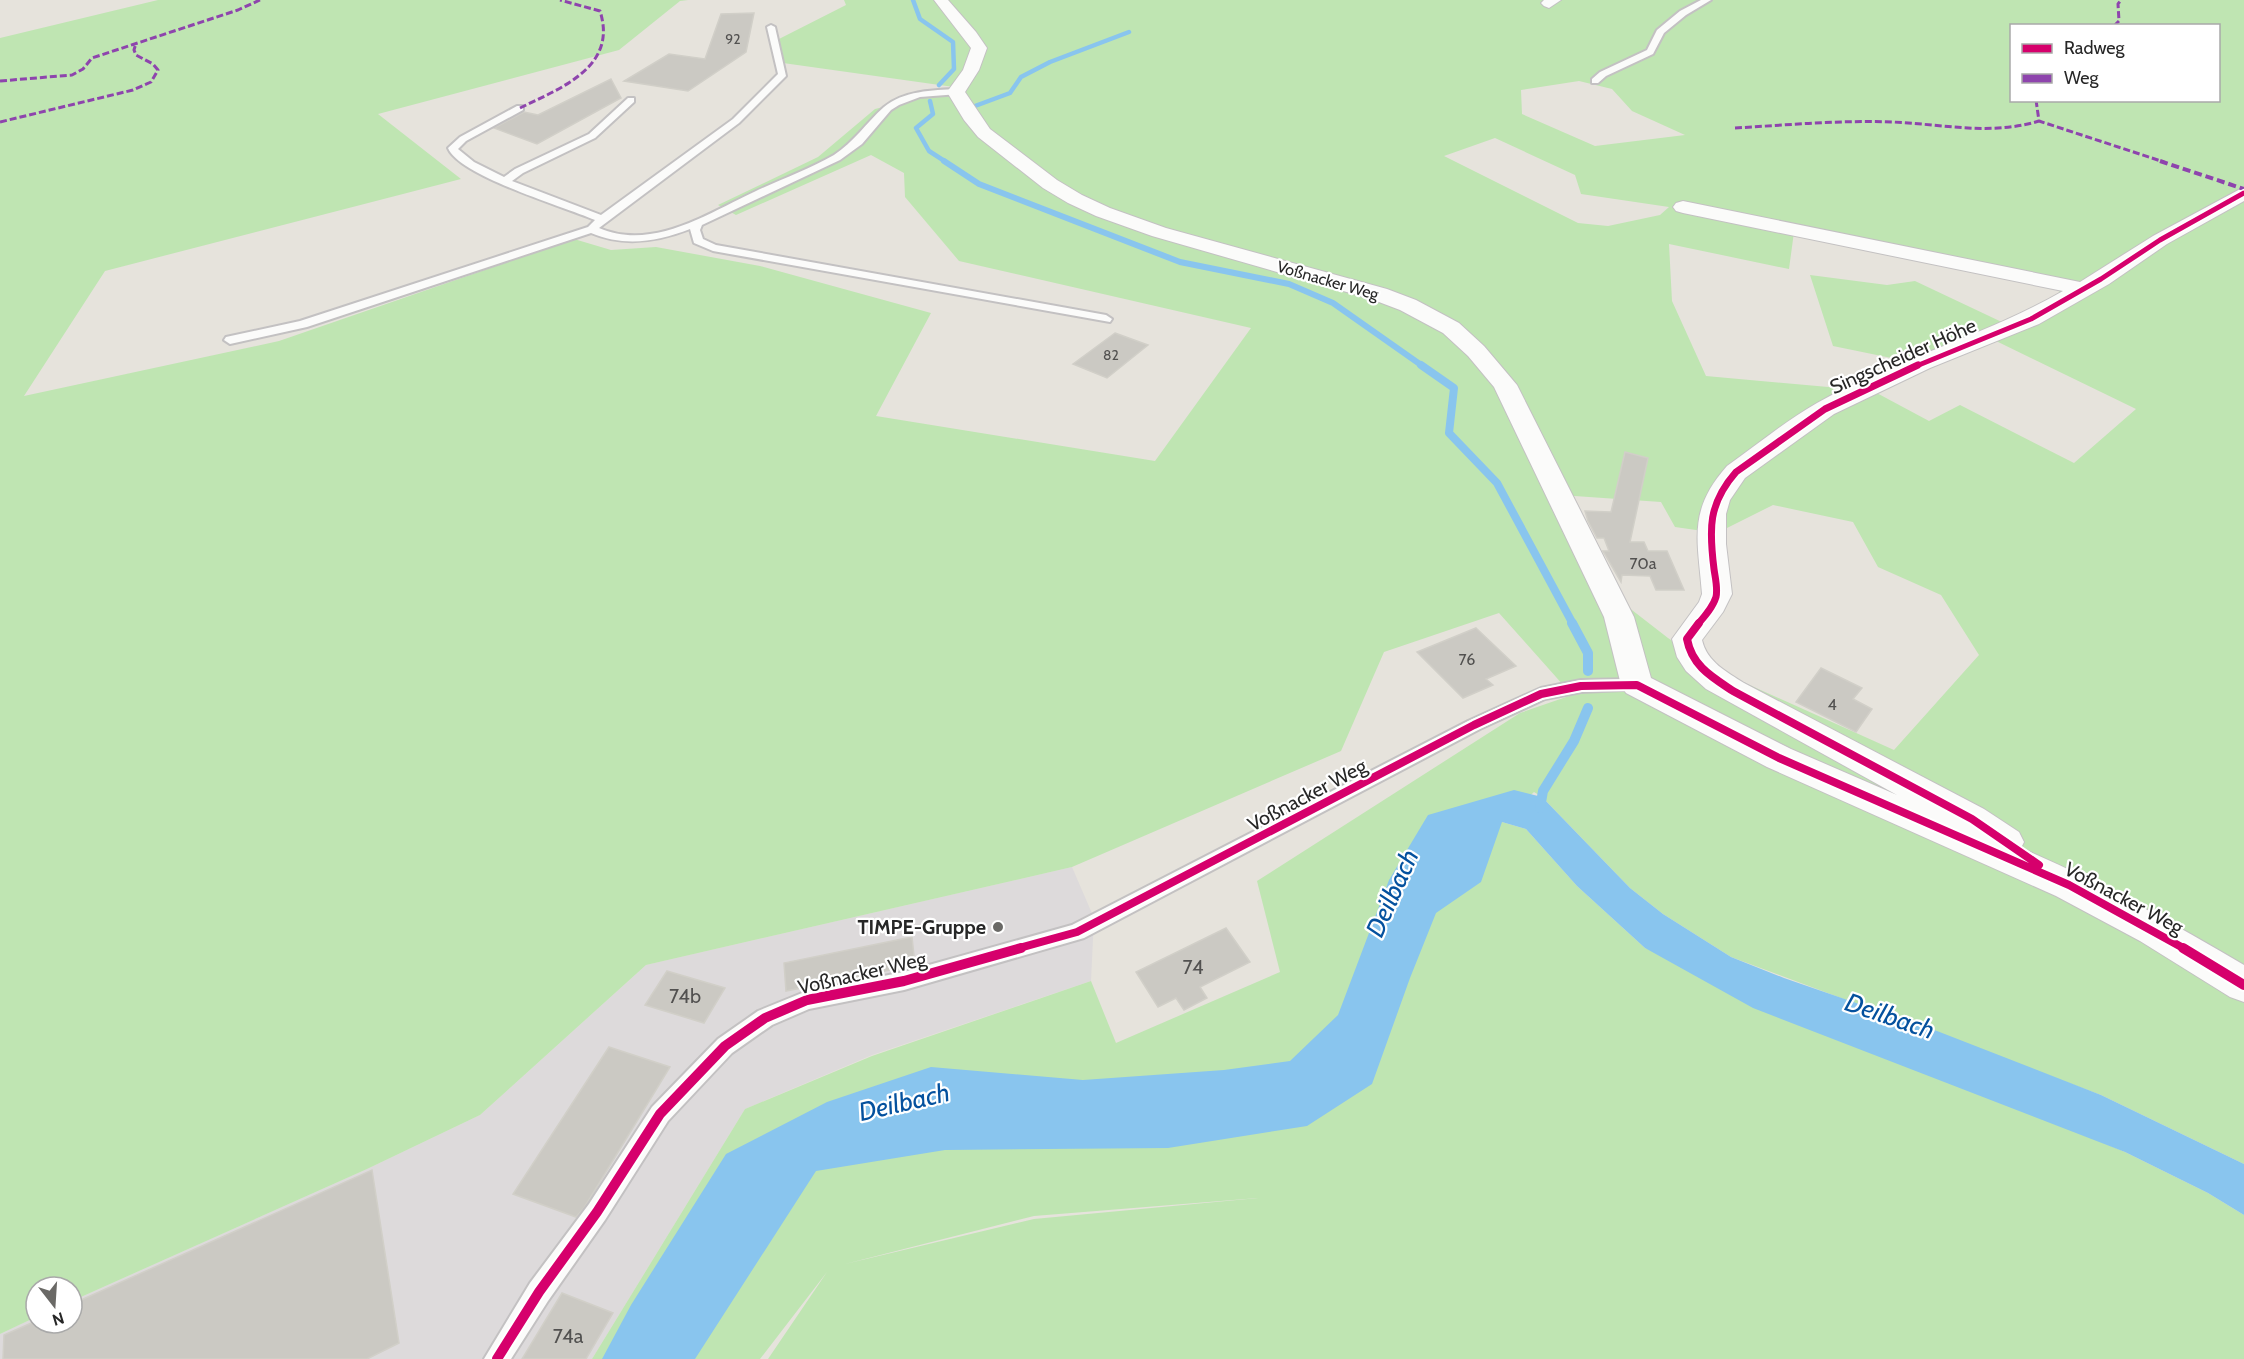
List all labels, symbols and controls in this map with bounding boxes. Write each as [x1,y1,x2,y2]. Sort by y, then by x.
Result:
legend [2010,24,2220,102]
house number: 92 [725,30,741,48]
text: Radweg [2064,37,2126,59]
text: Weg [2064,67,2100,89]
street label: Voßnacker Weg [1275,257,1382,304]
street label: Singscheider Höhe [1826,313,1980,399]
house number: 82 [1103,346,1119,364]
house number: 70a [1630,554,1657,573]
house number: 76 [1459,650,1475,669]
house number: 4 [1827,695,1837,714]
street label: Voßnacker Weg [1243,753,1371,836]
water label: Deilbach [1359,844,1425,942]
street label: Voßnacker Weg [2060,857,2188,940]
place label: TIMPE-Gruppe [857,915,986,939]
marker: TIMPE-Gruppe [991,920,1005,934]
street label: Voßnacker Weg [795,946,930,999]
house number: 74 [1183,955,1204,979]
house number: 74b [669,984,701,1008]
water label: Deilbach [1841,986,1939,1046]
water label: Deilbach [855,1076,953,1128]
north arrow [24,1275,84,1335]
text: N [50,1308,66,1330]
house number: 74a [553,1324,584,1348]

